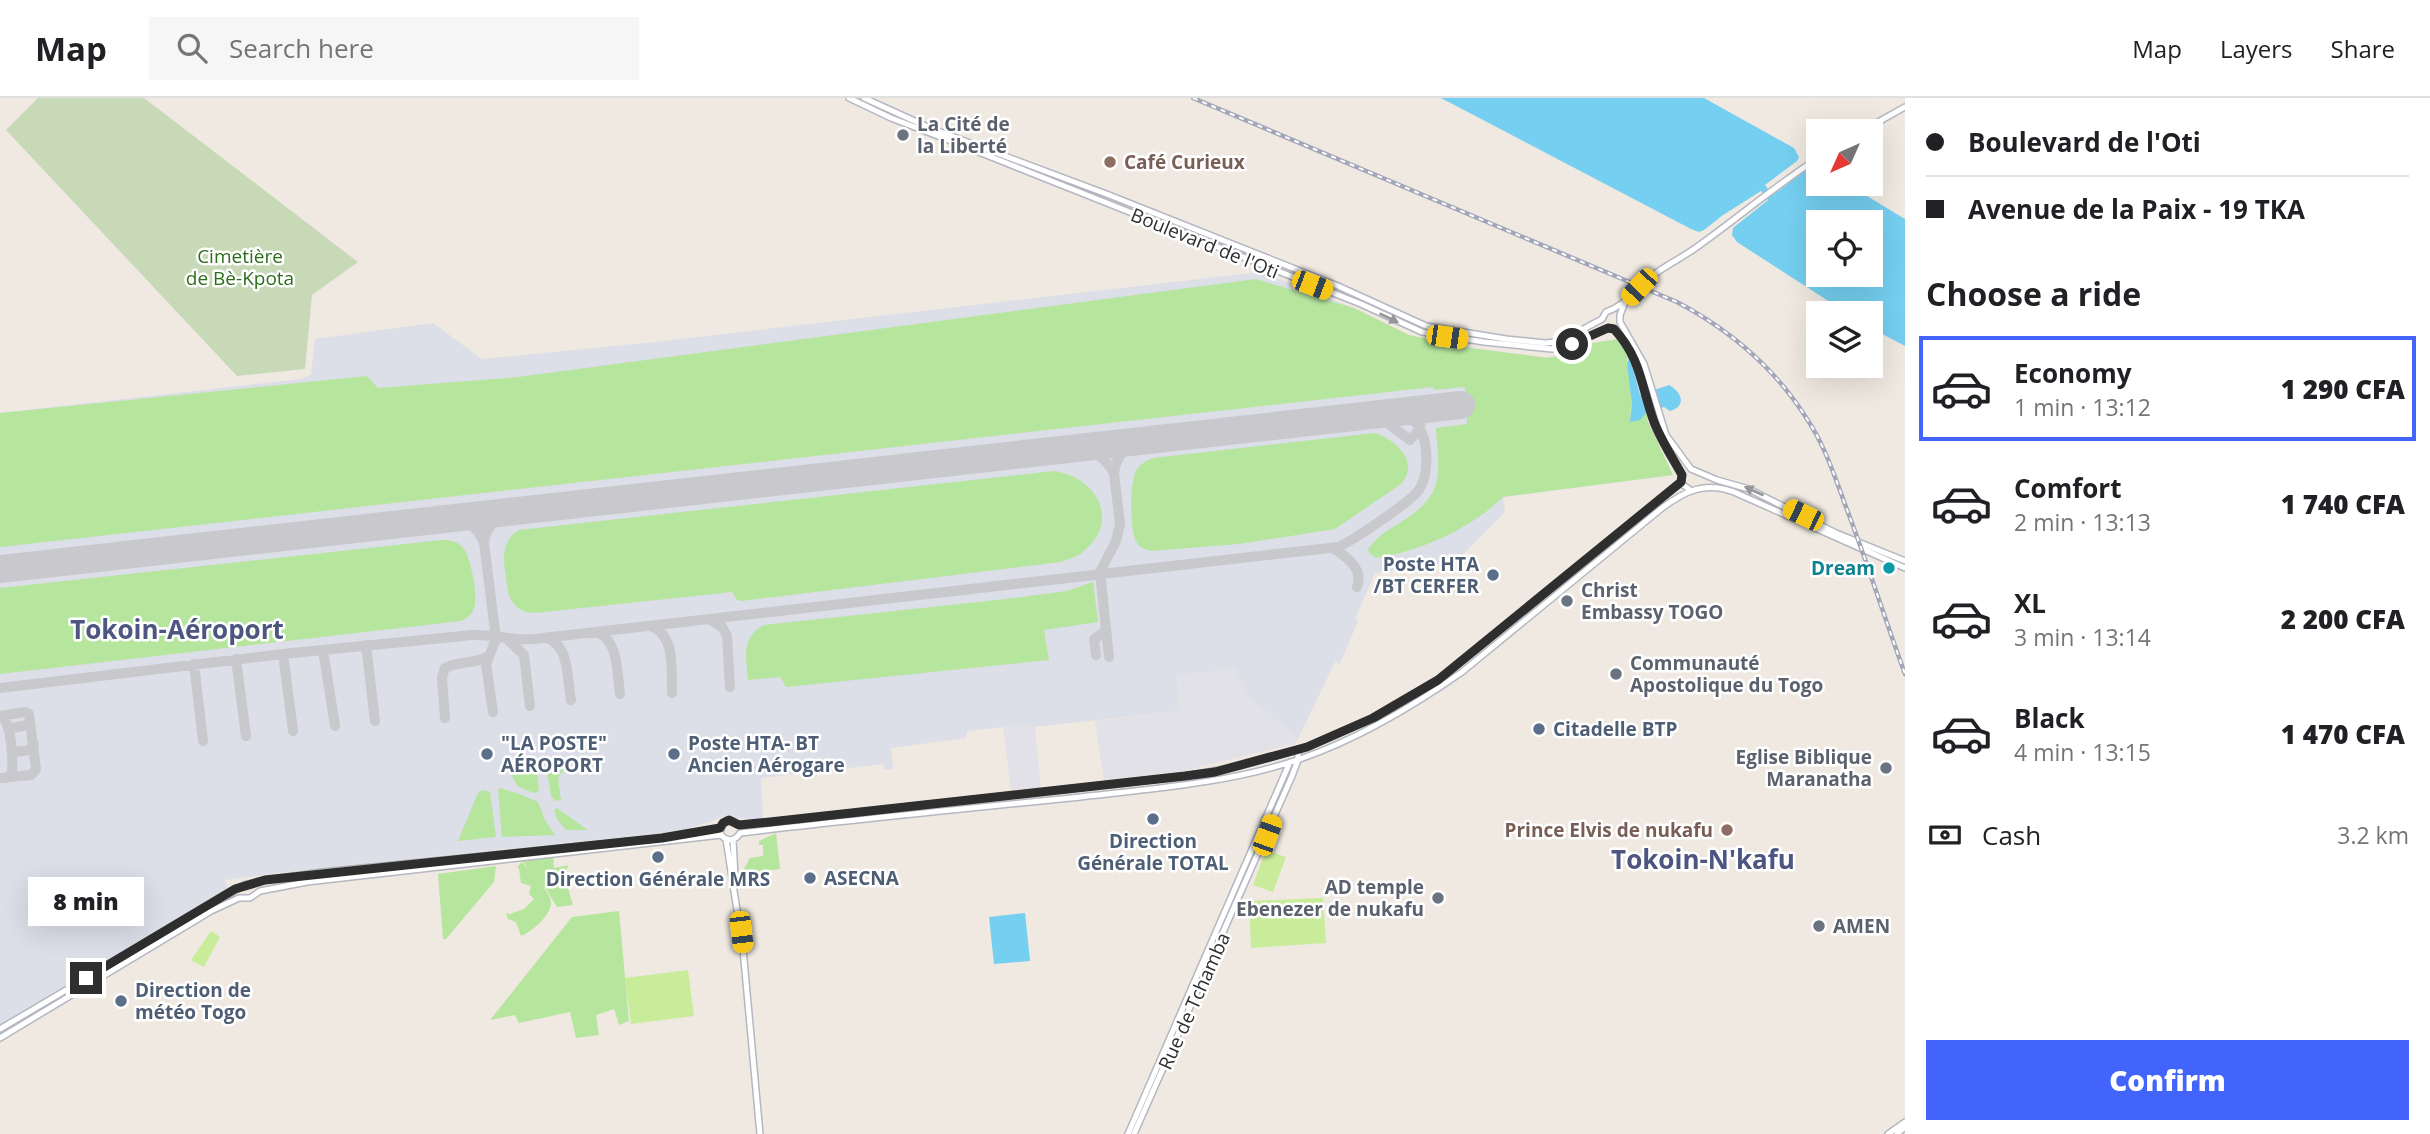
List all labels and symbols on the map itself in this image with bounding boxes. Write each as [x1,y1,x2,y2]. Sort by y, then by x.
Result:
place label: La Cité de la Liberté [917,111,1010,159]
north arrow [1806,119,1883,196]
marker: La Cité de la Liberté [895,127,911,143]
place label: Café Curieux [1124,149,1245,175]
marker: Café Curieux [1102,154,1118,170]
street label: Boulevard de l'Oti [1127,201,1283,285]
park label: Cimetière de Bè-Kpota [186,243,294,291]
car [1617,264,1662,310]
car [1289,268,1336,302]
one-way arrow [1379,312,1399,323]
car [1425,324,1470,350]
route start [1556,328,1588,360]
one-way arrow [1744,485,1764,497]
car [1780,496,1827,534]
place label: Poste HTA /BT CERFER [1374,551,1480,599]
place label: Dream [1811,555,1875,581]
marker: Dream [1881,560,1897,576]
marker: Poste HTA /BT CERFER [1485,567,1501,583]
place label: Christ Embassy TOGO [1581,577,1723,625]
marker: Christ Embassy TOGO [1559,593,1575,609]
district label: Tokoin-Aéroport [70,611,284,647]
place label: Communauté Apostolique du Togo [1630,650,1823,698]
marker: Communauté Apostolique du Togo [1608,666,1624,682]
place label: Citadelle BTP [1553,716,1677,742]
marker: Citadelle BTP [1531,721,1547,737]
place label: "LA POSTE" AÉROPORT [501,730,607,778]
place label: Poste HTA- BT Ancien Aérogare [688,730,845,778]
place label: Eglise Biblique Maranatha [1736,744,1872,792]
marker: "LA POSTE" AÉROPORT [479,746,495,762]
marker: Poste HTA- BT Ancien Aérogare [666,746,682,762]
marker: Eglise Biblique Maranatha [1878,760,1894,776]
marker: Direction Générale TOTAL [1145,811,1161,827]
car [1250,812,1285,858]
place label: Prince Elvis de nukafu [1505,817,1713,843]
marker: Prince Elvis de nukafu [1719,822,1735,838]
place label: Direction Générale TOTAL [1077,828,1229,876]
district label: Tokoin-N'kafu [1611,841,1795,877]
marker: Direction Générale MRS [650,849,666,865]
place label: ASECNA [824,865,900,891]
place label: Direction Générale MRS [546,866,770,892]
marker: ASECNA [802,870,818,886]
place label: AD temple Ebenezer de nukafu [1236,874,1424,922]
callout: 8 min [28,876,144,926]
marker: AD temple Ebenezer de nukafu [1430,890,1446,906]
car [729,910,754,954]
place label: AMEN [1833,913,1890,939]
marker: AMEN [1811,918,1827,934]
street label: Rue de Tchamba [1152,928,1236,1074]
route end [70,962,102,994]
place label: Direction de météo Togo [135,977,251,1025]
marker: Direction de météo Togo [113,993,129,1009]

